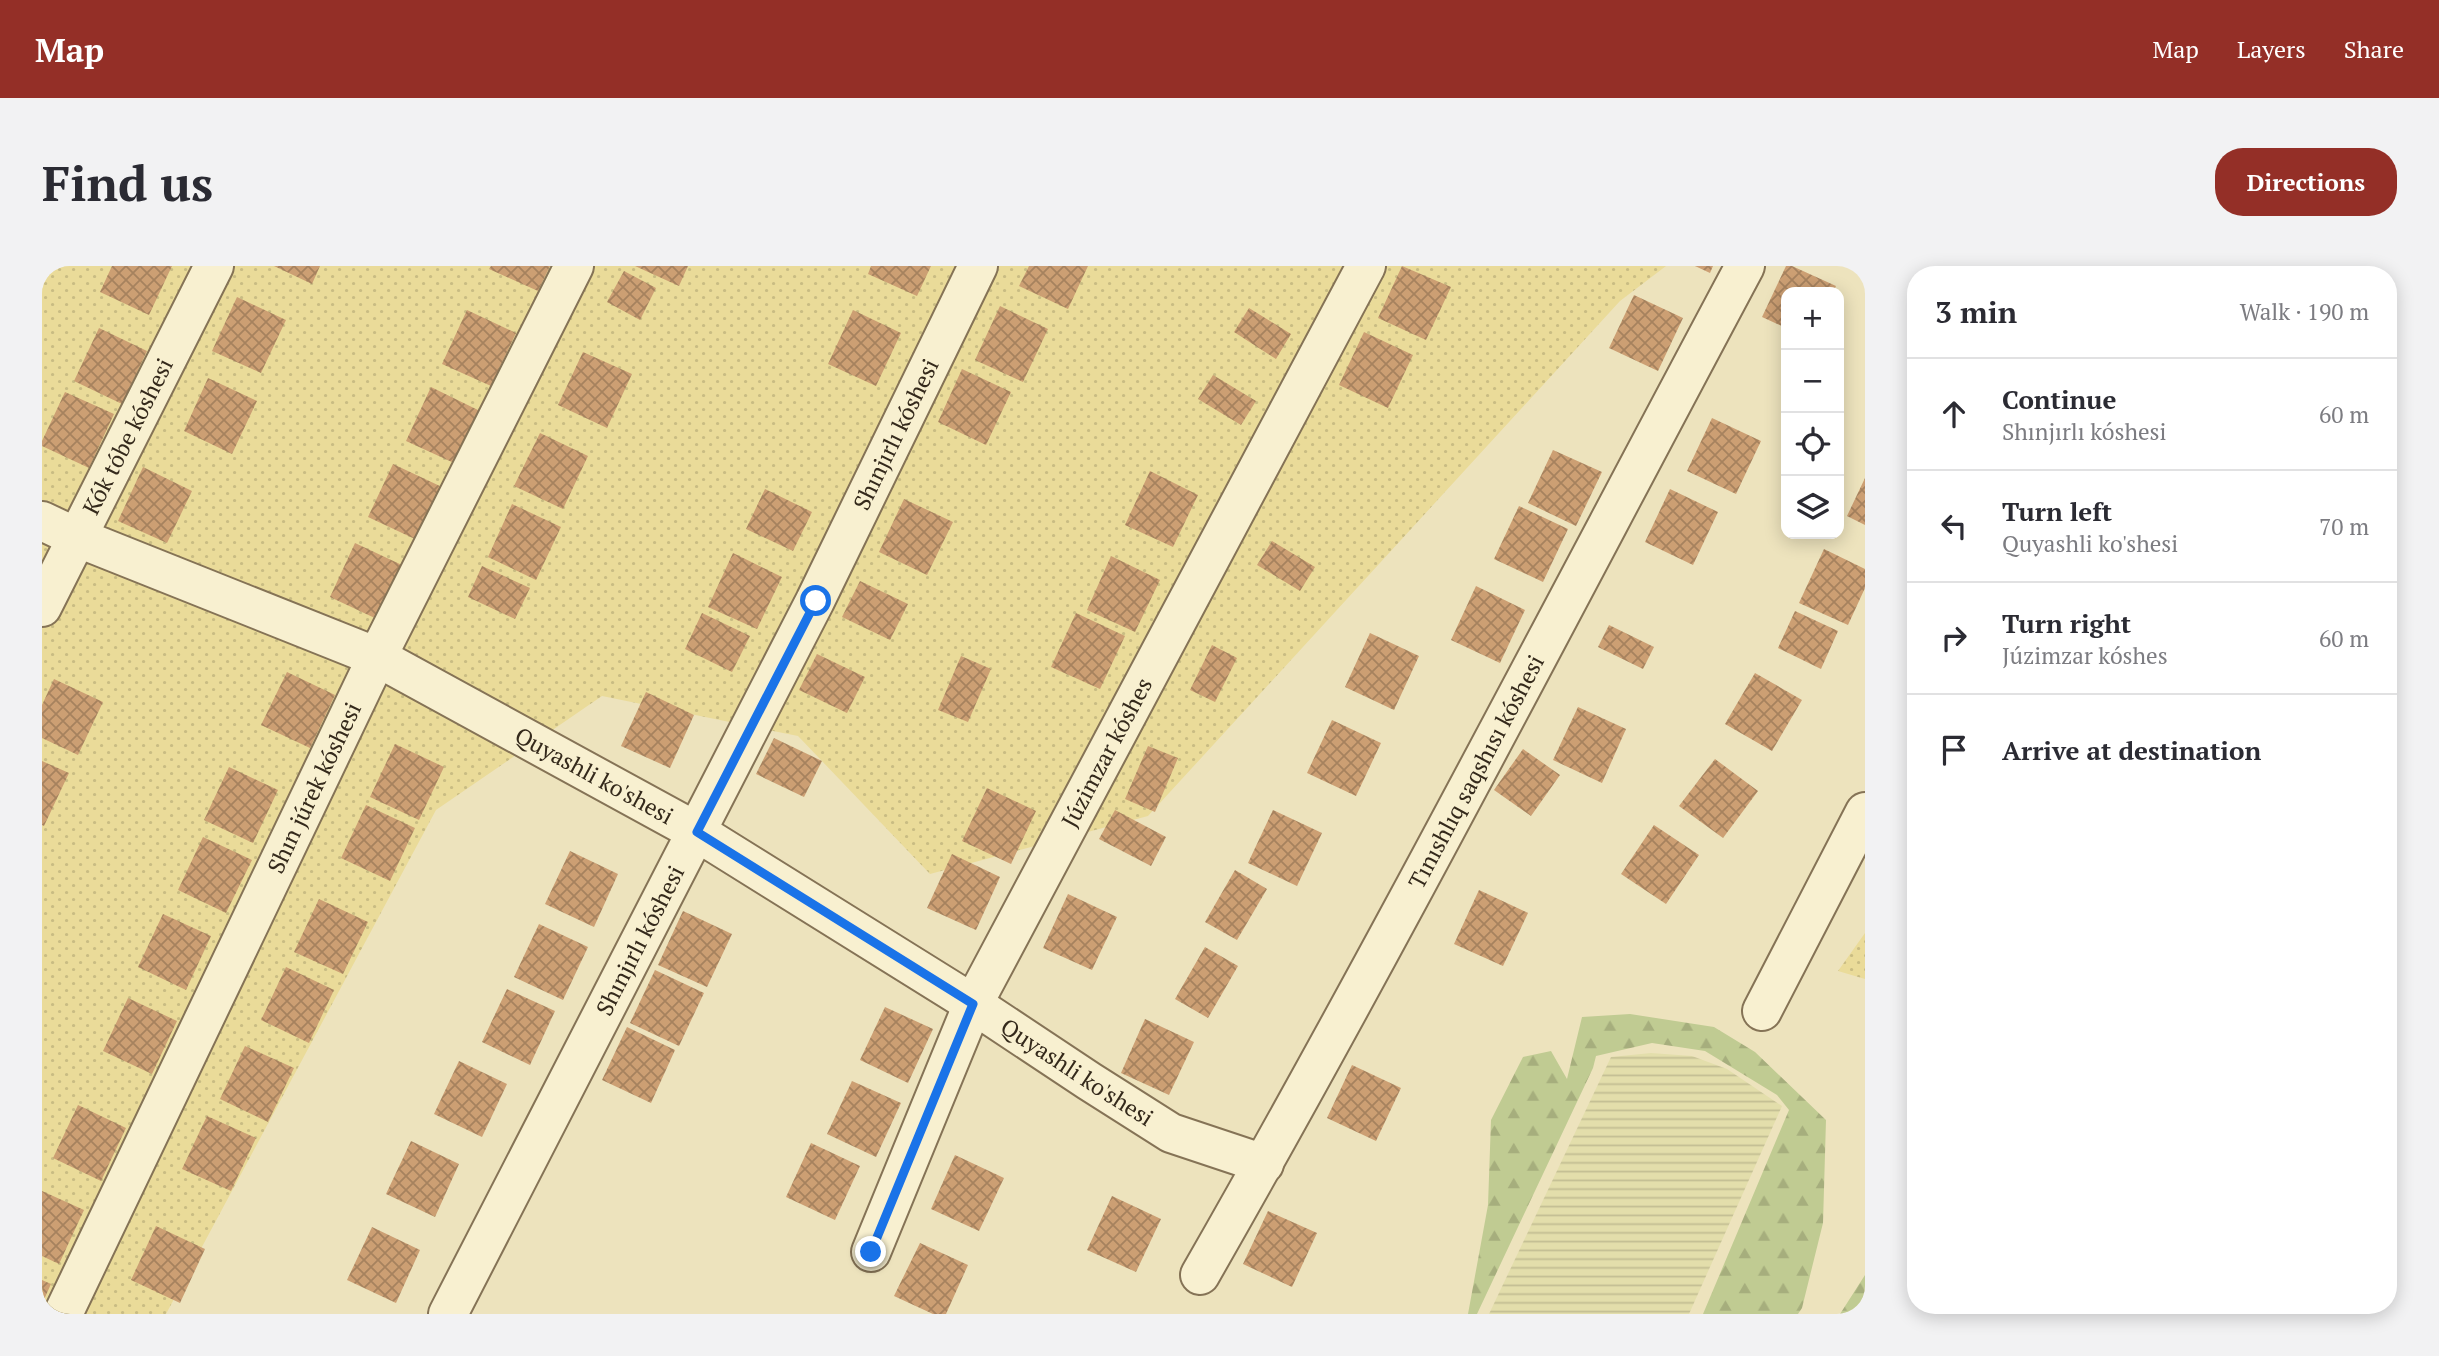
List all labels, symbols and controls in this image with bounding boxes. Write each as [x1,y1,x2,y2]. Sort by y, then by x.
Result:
text: Map [35,28,104,71]
text: Map [2152,33,2199,65]
text: Layers [2237,33,2306,65]
text: Share [2344,33,2404,65]
button: Directions [2215,148,2397,216]
text: Find us [42,150,213,215]
map controls [1781,287,1844,539]
button: + [1781,287,1844,350]
text: 3 min [1935,292,2017,332]
text: Walk · 190 m [2240,296,2369,327]
button: − [1781,350,1844,413]
street label: Kók tóbe kóshesi [75,353,180,520]
street label: Shınjırlı kóshesi [846,353,946,515]
text: Continue [2002,382,2116,416]
icon: ahead [1935,395,1973,433]
text: 60 m [2319,399,2369,430]
button: locate [1781,413,1844,476]
text: Shınjırlı kóshesi [2002,416,2166,447]
button: layers [1781,476,1844,539]
text: Turn left [2002,494,2112,528]
icon: left [1935,507,1973,545]
text: 70 m [2319,511,2369,542]
text: Quyashli ko'shesi [2002,528,2178,559]
route start [800,585,831,616]
text: Turn right [2002,606,2131,640]
icon: right [1935,619,1973,657]
text: 60 m [2319,623,2369,654]
text: Júzimzar kóshes [2002,640,2168,671]
street label: Tınıshlıq saqshısı kóshesi [1401,649,1551,894]
street label: Júzimzar kóshes [1054,672,1159,833]
street label: Shın júrek kóshesi [260,697,368,878]
street label: Quyashli ko'shesi [510,719,679,831]
icon: arrive [1935,731,1973,769]
text: Arrive at destination [2002,733,2261,767]
street label: Shınjırlı kóshesi [588,860,691,1021]
street label: Quyashli ko'shesi [995,1011,1160,1133]
route end [855,1236,886,1267]

